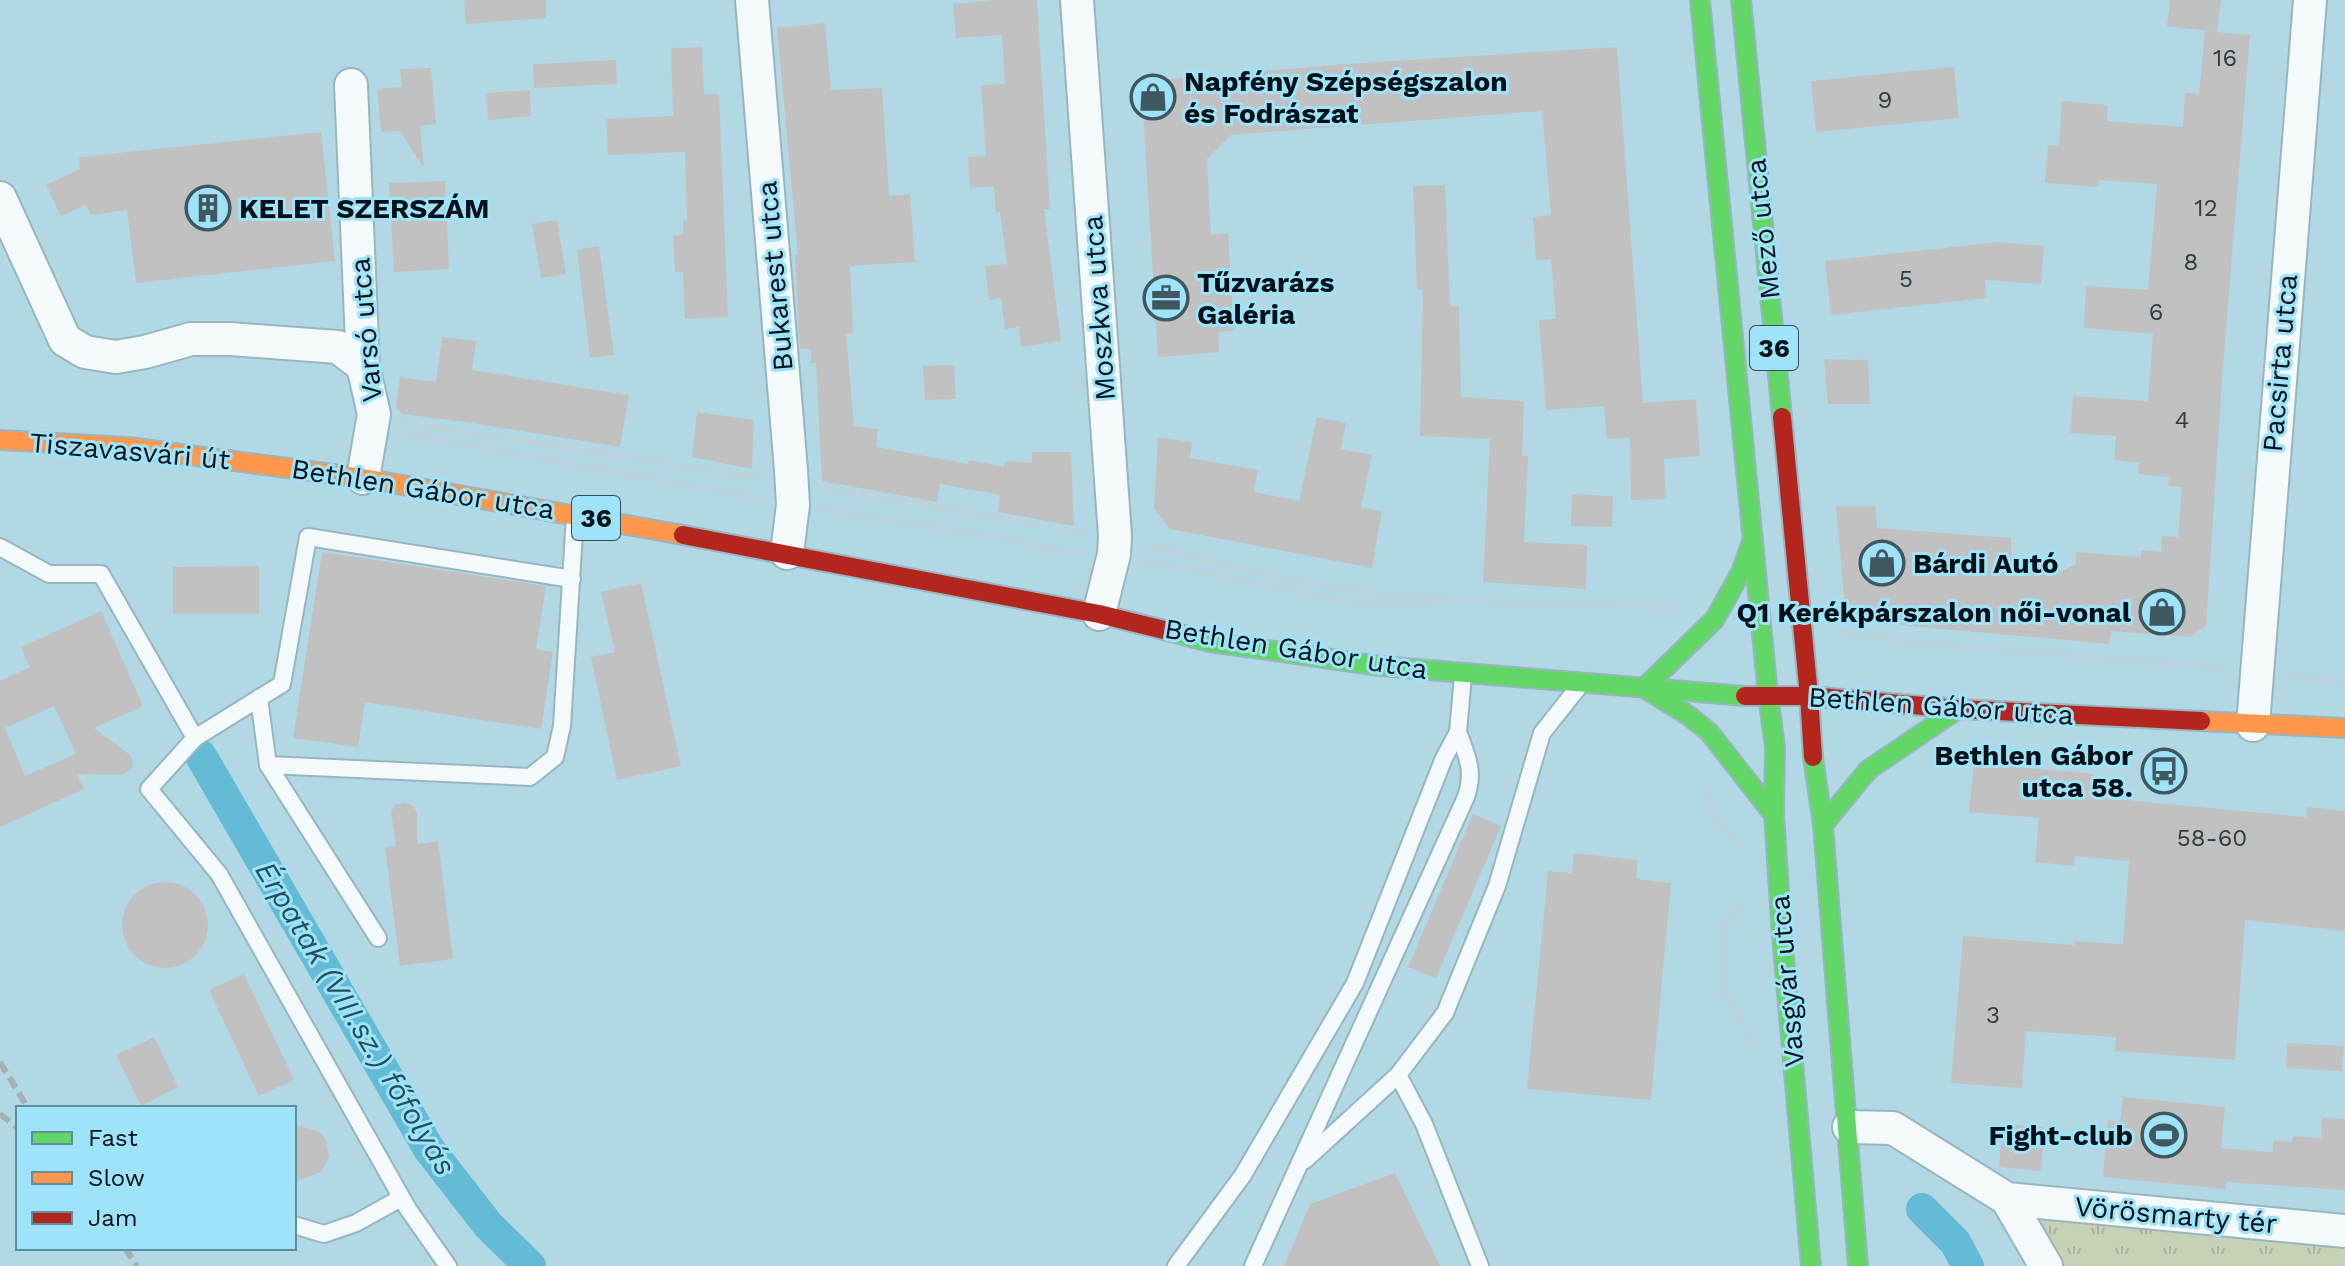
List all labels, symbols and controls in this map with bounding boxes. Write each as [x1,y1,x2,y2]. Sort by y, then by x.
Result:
house number: 16 [2213,44,2237,72]
place label: Napfény Szépségszalon és Fodrászat [1184,65,1508,130]
shop icon: Napfény Szépségszalon és Fodrászat [1129,73,1177,121]
house number: 9 [1878,86,1892,114]
street label: Mező utca [1739,157,1787,301]
street label: Bukarest utca [750,179,800,372]
building icon: KELET SZERSZÁM [184,184,232,232]
place label: KELET SZERSZÁM [239,192,489,225]
house number: 12 [2194,194,2218,222]
street label: Moszkva utca [1076,214,1122,402]
house number: 8 [2184,248,2198,276]
street label: Varsó utca [343,256,389,404]
house number: 5 [1899,265,1913,293]
place label: Tűzvarázs Galéria [1197,266,1334,331]
street label: Pacsirta utca [2256,273,2304,453]
office icon: Tűzvarázs Galéria [1142,274,1190,322]
house number: 6 [2149,298,2163,326]
road number: 36 [1750,326,1798,370]
house number: 4 [2175,406,2189,434]
street label: Tiszavasvári út [28,426,232,476]
street label: Bethlen Gábor utca [289,452,557,526]
road number: 36 [572,496,620,540]
shop icon: Bárdi Autó [1858,539,1906,587]
place label: Bárdi Autó [1913,547,2059,580]
shop icon: Q1 Kerékpárszalon női-vonal [2138,588,2186,636]
place label: Q1 Kerékpárszalon női-vonal [1737,596,2132,629]
street label: Bethlen Gábor utca [1162,612,1430,686]
street label: Bethlen Gábor utca [1807,680,2075,732]
place label: Bethlen Gábor utca 58. [1934,739,2133,804]
bus stop icon: Bethlen Gábor utca 58. [2140,747,2188,795]
house number: 58-60 [2177,824,2247,852]
water label: Érpatak (VIII.sz.) főfolyás [248,855,464,1181]
street label: Vasgyár utca [1763,893,1811,1068]
house number: 3 [1986,1001,2000,1029]
legend [16,1106,296,1250]
sports icon: Fight-club [2140,1111,2188,1159]
place label: Fight-club [1988,1119,2133,1152]
text: Fast [88,1124,138,1152]
text: Slow [88,1164,145,1192]
street label: Vörösmarty tér [2073,1190,2279,1240]
text: Jam [88,1204,138,1232]

